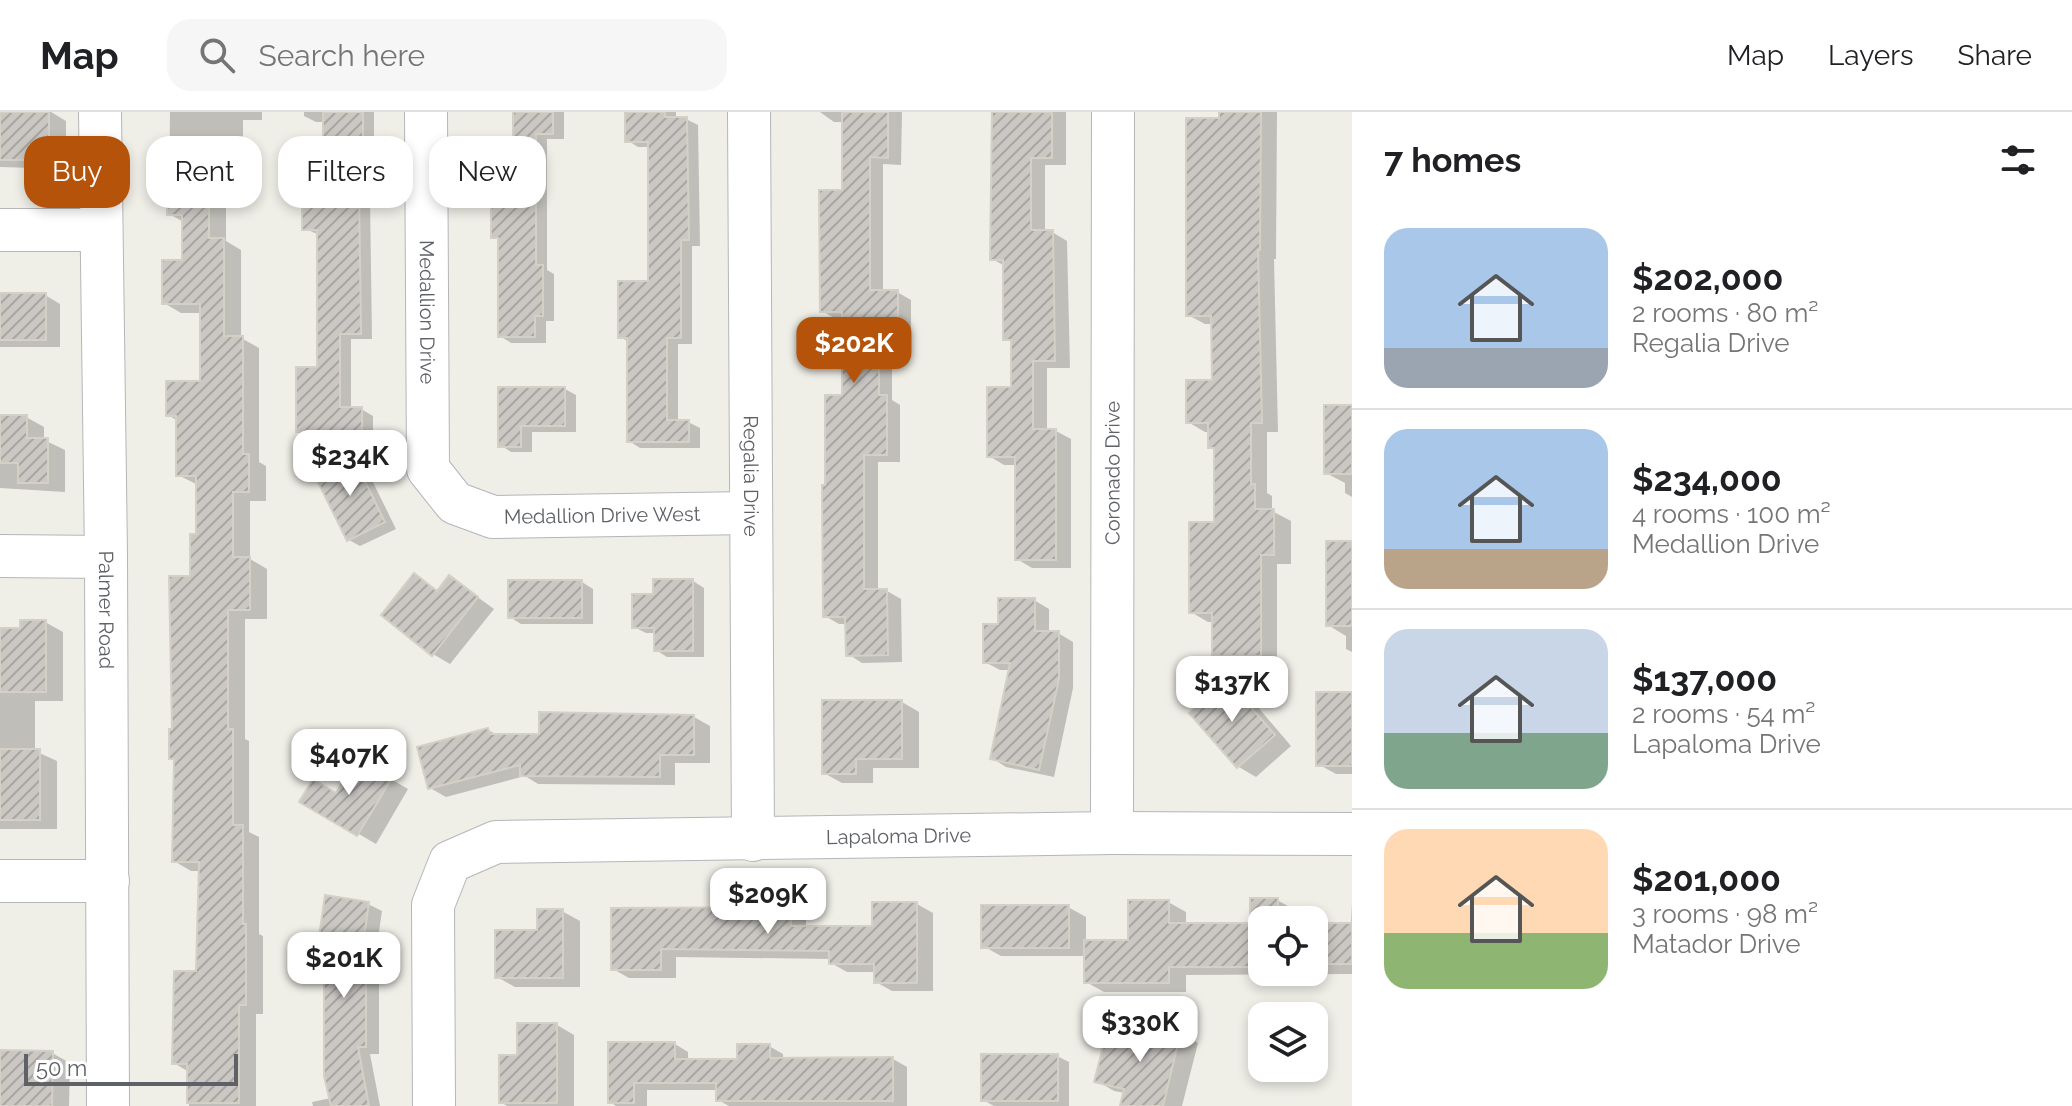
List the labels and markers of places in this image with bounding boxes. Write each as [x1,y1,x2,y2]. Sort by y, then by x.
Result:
pin: $202K [798,317,910,385]
pin: $234K [294,430,406,498]
pin: $137K [1176,656,1288,724]
pin: $407K [293,729,405,797]
pin: $209K [712,868,824,936]
pin: $201K [288,932,400,1000]
pin: $330K [1084,996,1196,1064]

